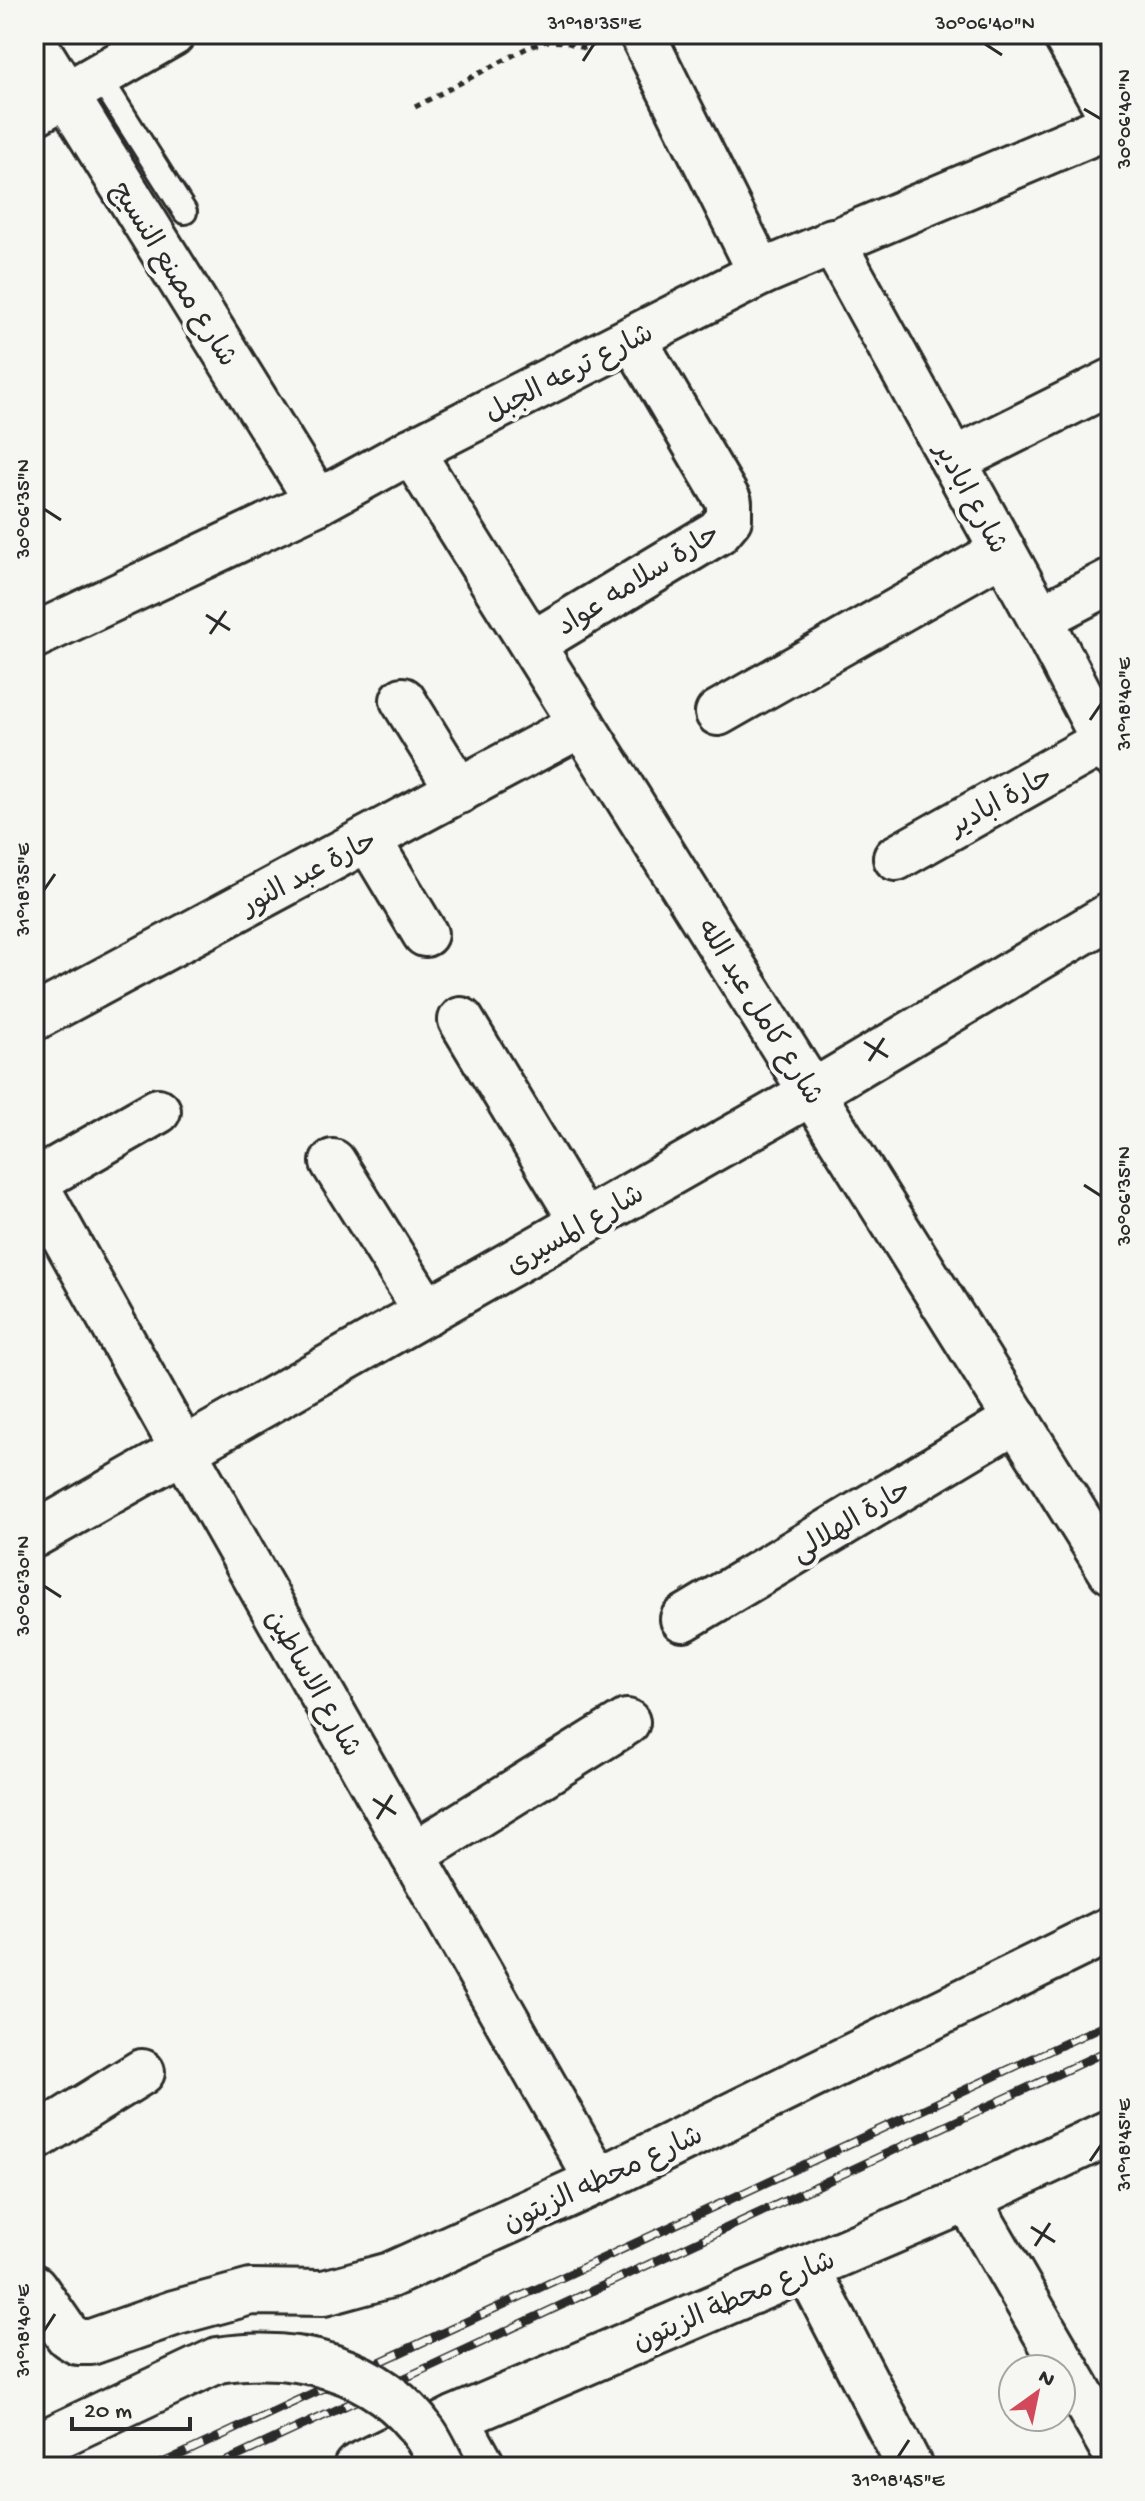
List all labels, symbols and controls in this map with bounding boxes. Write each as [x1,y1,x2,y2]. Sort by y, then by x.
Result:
text: 31°18'35"E [546,14,642,37]
text: 30°06'40"N [934,14,1035,37]
text: 30°06'40"N [1115,69,1138,170]
street label: شارع مصنع النسيج [102,177,242,374]
street label: شارع ترعه الجبل [480,318,660,432]
street label: شارع ابادير [924,436,1013,560]
text: 30°06'35"N [14,459,37,560]
street label: حارة سلامه عواد [552,519,727,645]
text: 31°18'40"E [1115,656,1138,752]
street label: حارة ابادير [943,761,1060,846]
street label: حارة عبد النور [235,825,384,925]
text: 31°18'35"E [14,842,37,938]
street label: شارع كامل عبد الله [688,914,829,1112]
text: 30°06'35"N [1115,1146,1138,1247]
street label: شارع المسيرى [501,1179,651,1285]
street label: حارة الهلالى [787,1474,918,1571]
text: 30°06'30"N [14,1536,37,1637]
street label: شارع الاساطين [256,1605,367,1764]
text: 31°18'45"E [1115,2097,1138,2192]
street label: شارع محطه الزيتون [499,2120,709,2242]
street label: شارع محطة الزيتون [629,2246,841,2361]
text: 31°18'40"E [14,2283,37,2379]
north arrow [997,2353,1077,2433]
text: N [1033,2365,1059,2394]
scale bar [72,2381,190,2431]
text: 20 m [84,2398,132,2427]
text: 31°18'45"E [851,2471,946,2494]

